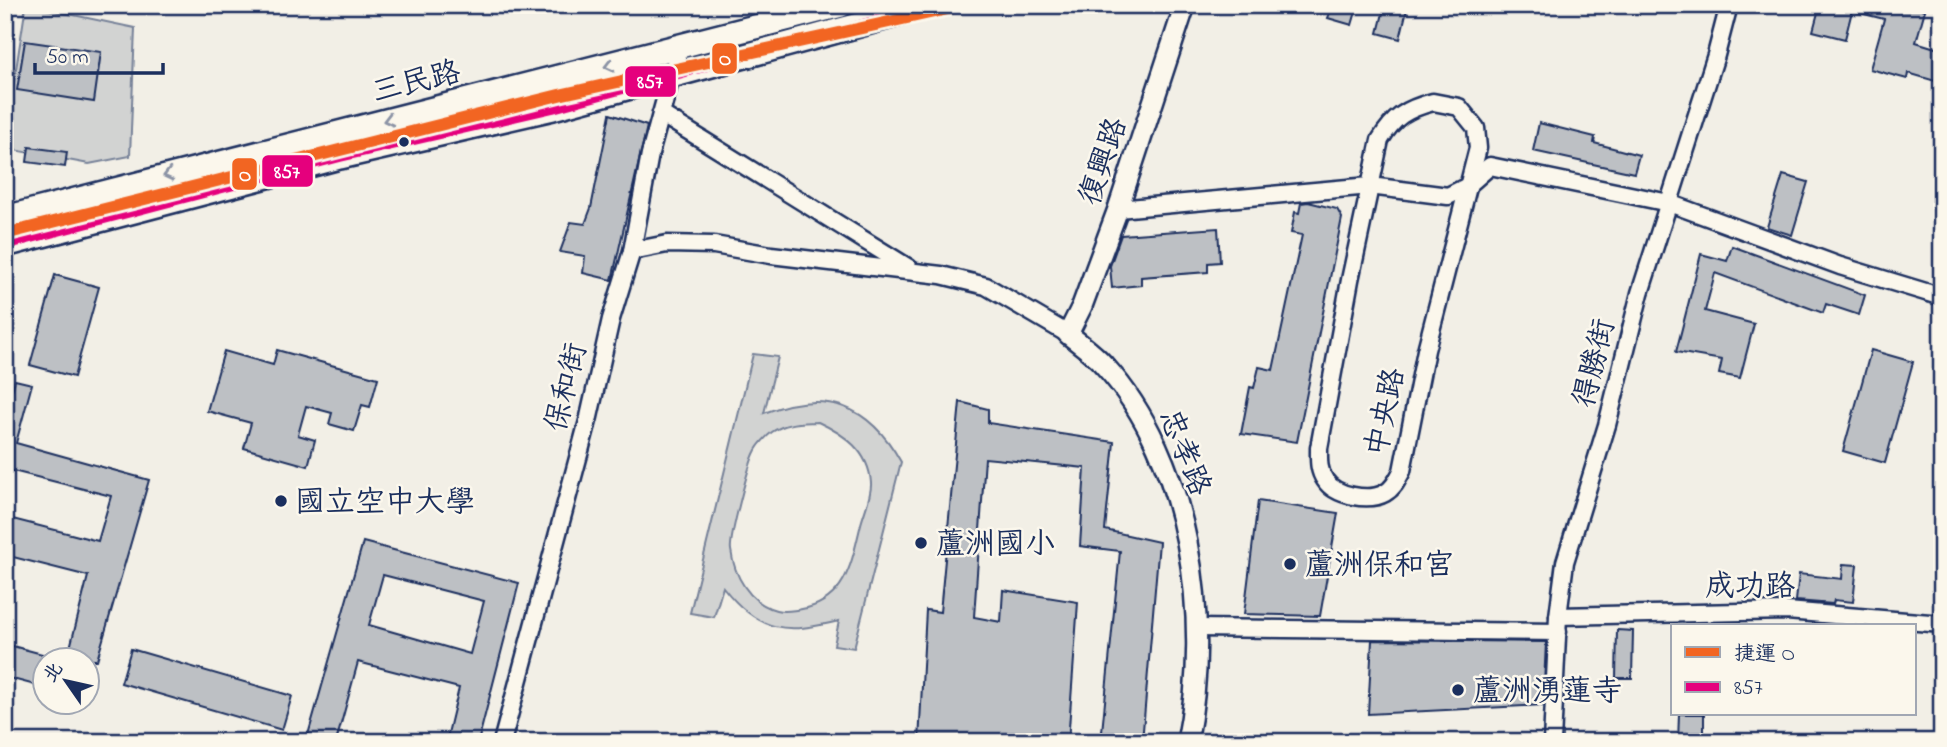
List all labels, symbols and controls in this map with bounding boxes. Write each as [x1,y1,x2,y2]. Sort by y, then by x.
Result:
scale bar [35,32,163,76]
line badge: O [711,42,738,75]
text: 50 m [46,43,89,73]
text: O [719,47,731,74]
street label: 三民路 [368,52,466,116]
one-way arrow [603,57,615,72]
line badge: 857 [624,65,677,98]
text: 857 [636,70,663,97]
one-way arrow [382,112,394,126]
street label: 復興路 [1069,112,1140,212]
unlabelled marker [397,135,411,149]
line badge: 857 [261,154,314,188]
line badge: O [231,157,258,191]
text: 857 [273,160,300,187]
text: O [239,163,251,190]
one-way arrow [162,167,174,181]
street label: 得勝街 [1564,315,1628,413]
street label: 保和街 [536,339,600,437]
street label: 中央路 [1356,364,1418,461]
street label: 忠孝路 [1146,403,1220,503]
place label: 國立空中大學 [295,482,475,526]
marker: 國立空中大學 [273,493,289,509]
place label: 蘆洲國小 [935,524,1055,568]
marker: 蘆洲國小 [913,535,929,551]
place label: 蘆洲保和宮 [1304,545,1454,589]
marker: 蘆洲保和宮 [1282,556,1298,572]
street label: 成功路 [1705,566,1795,610]
legend [1671,624,1916,716]
text: 捷運 O [1734,640,1795,670]
north arrow [32,646,102,716]
text: 北 [37,657,70,688]
place label: 蘆洲湧蓮寺 [1472,671,1622,715]
text: 857 [1734,674,1763,704]
marker: 蘆洲湧蓮寺 [1450,682,1466,698]

